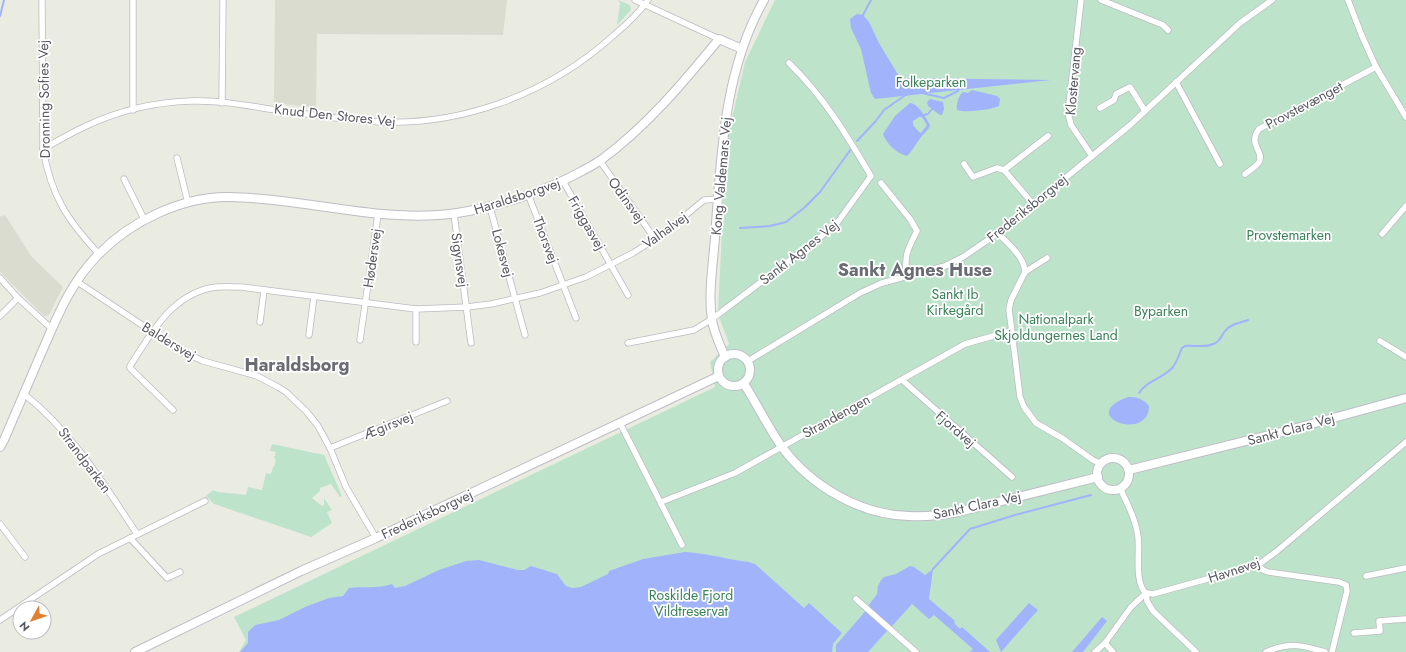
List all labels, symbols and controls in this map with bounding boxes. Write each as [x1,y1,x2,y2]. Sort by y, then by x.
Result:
street label: Dronning Sofies Vej [33,40,55,158]
street label: Klostervang [1060,46,1086,116]
park label: Folkeparken [896,72,966,92]
street label: Provstevænget [1262,76,1347,134]
street label: Knud Den Stores Vej [273,99,397,131]
street label: Kong Valdemars Vej [706,116,736,236]
street label: Frederiksborgvej [982,169,1072,247]
street label: Haraldsborgvej [471,173,563,219]
street label: Odinsvej [604,173,650,227]
street label: Friggasvej [563,192,611,254]
street label: Valhalvej [638,207,692,253]
street label: Thorsvej [528,214,564,266]
street label: Sankt Agnes Vej [755,215,843,289]
park label: Provstemarken [1247,225,1331,245]
street label: Hødersvej [358,227,386,289]
street label: Lokesvej [487,227,519,279]
street label: Sigynsvej [446,231,474,289]
district label: Sankt Agnes Huse [838,257,992,283]
park label: Sankt Ib Kirkegård [926,284,984,320]
park label: Byparken [1134,301,1188,321]
park label: Nationalpark Skjoldungernes Land [994,309,1118,345]
street label: Baldersvej [138,317,200,365]
district label: Haraldsborg [245,352,349,378]
street label: Strandengen [798,389,874,443]
street label: Ægirsvej [360,406,416,444]
street label: Fjordvej [931,406,981,452]
street label: Sankt Clara Vej [1245,408,1337,450]
street label: Strandparken [54,423,116,497]
street label: Frederiksborgvej [378,484,476,544]
street label: Sankt Clara Vej [931,486,1023,524]
street label: Havnevej [1205,552,1263,588]
park label: Roskilde Fjord Vildtreservat [649,585,733,621]
north arrow [12,600,52,640]
text: N [15,618,33,635]

